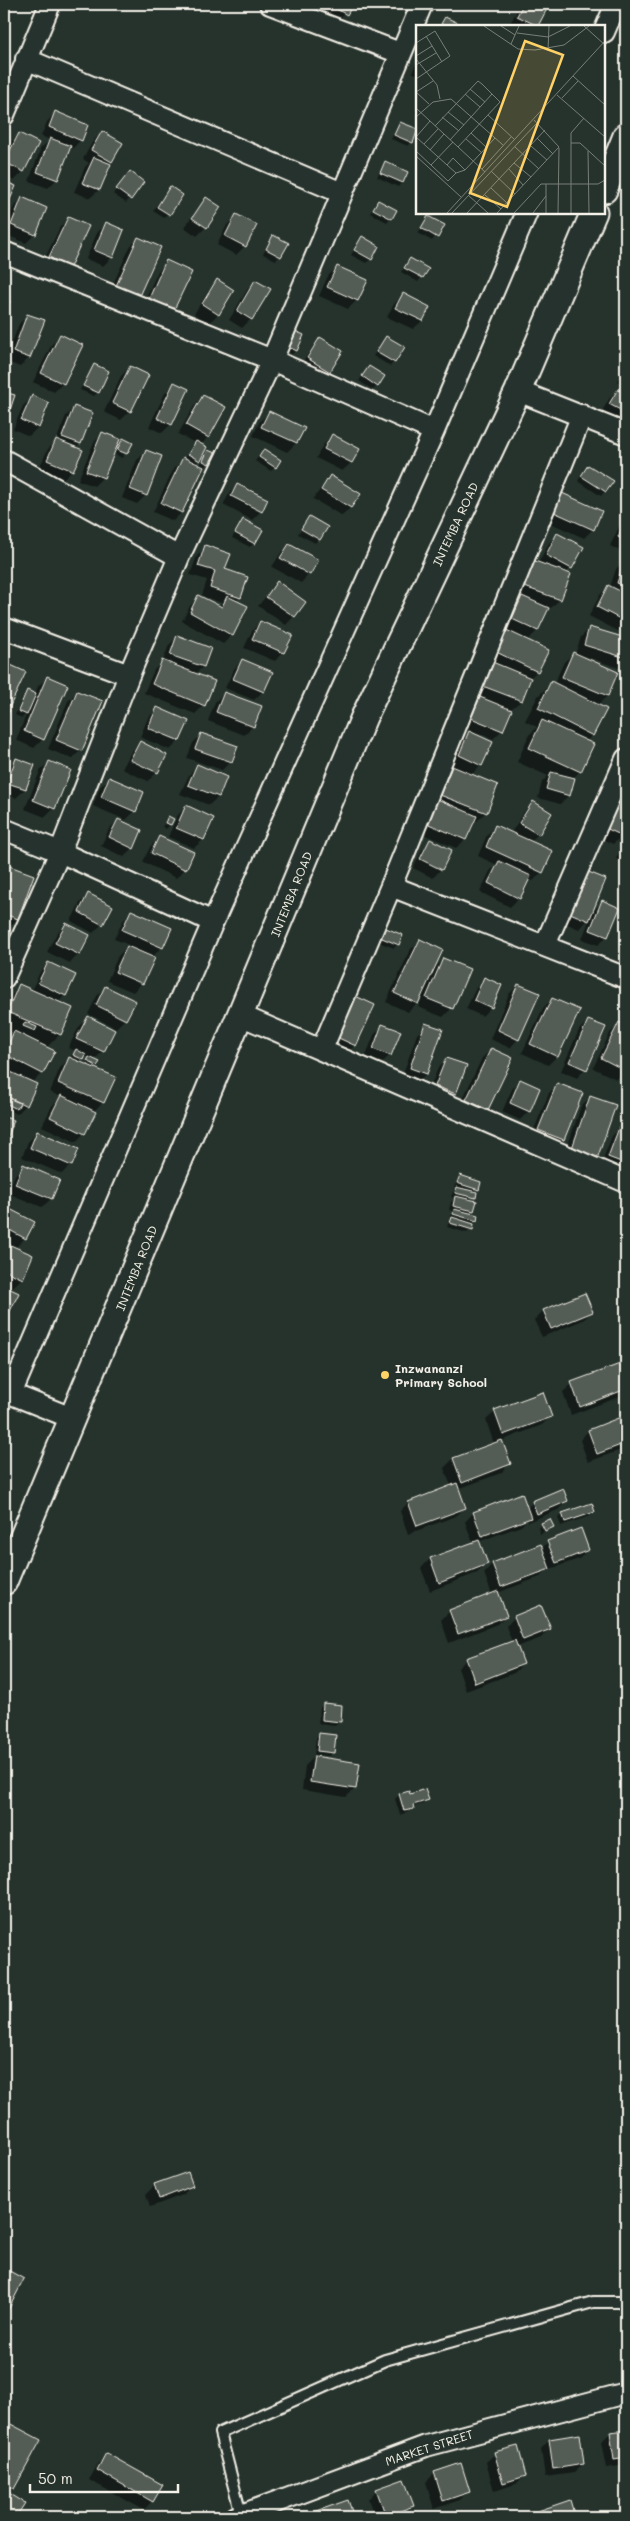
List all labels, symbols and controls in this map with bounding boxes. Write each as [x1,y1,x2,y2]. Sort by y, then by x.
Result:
inset map [416,25,605,214]
street label: INTEMBA ROAD [429,480,481,568]
street label: INTEMBA ROAD [267,849,315,939]
street label: INTEMBA ROAD [112,1223,160,1313]
place label: Inzwananzi Primary School [395,1360,487,1390]
marker: Inzwananzi Primary School [379,1369,391,1381]
street label: MARKET STREET [383,2425,475,2469]
scale bar [30,2461,178,2493]
text: 50 m [38,2468,73,2488]

